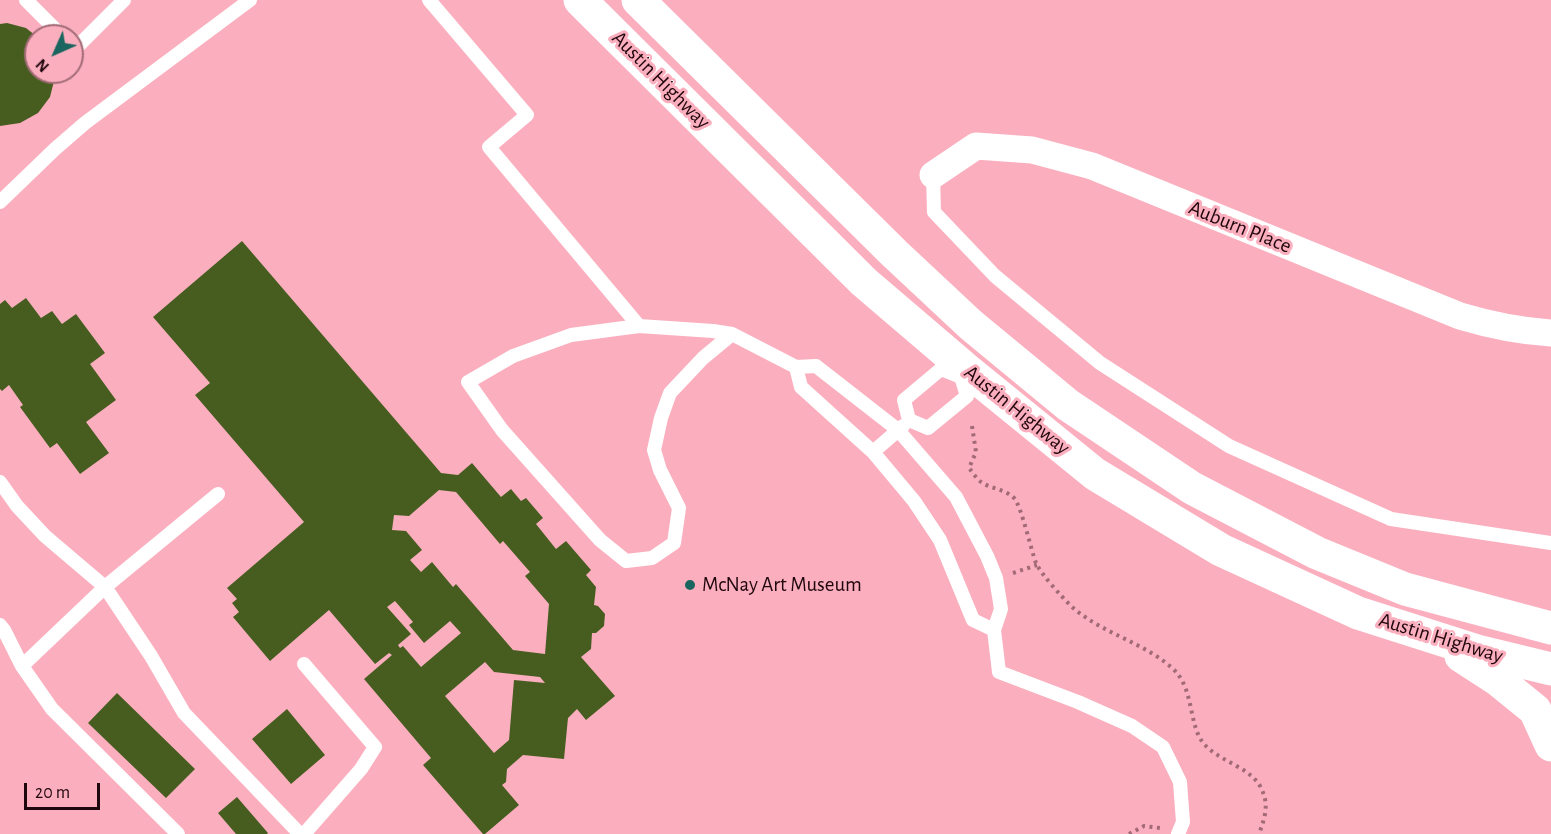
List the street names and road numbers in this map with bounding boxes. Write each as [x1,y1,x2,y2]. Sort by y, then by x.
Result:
street label: Austin Highway [607,26,715,134]
street label: Auburn Place [1185,195,1295,259]
street label: Austin Highway [959,360,1075,460]
street label: Austin Highway [1376,607,1506,669]

